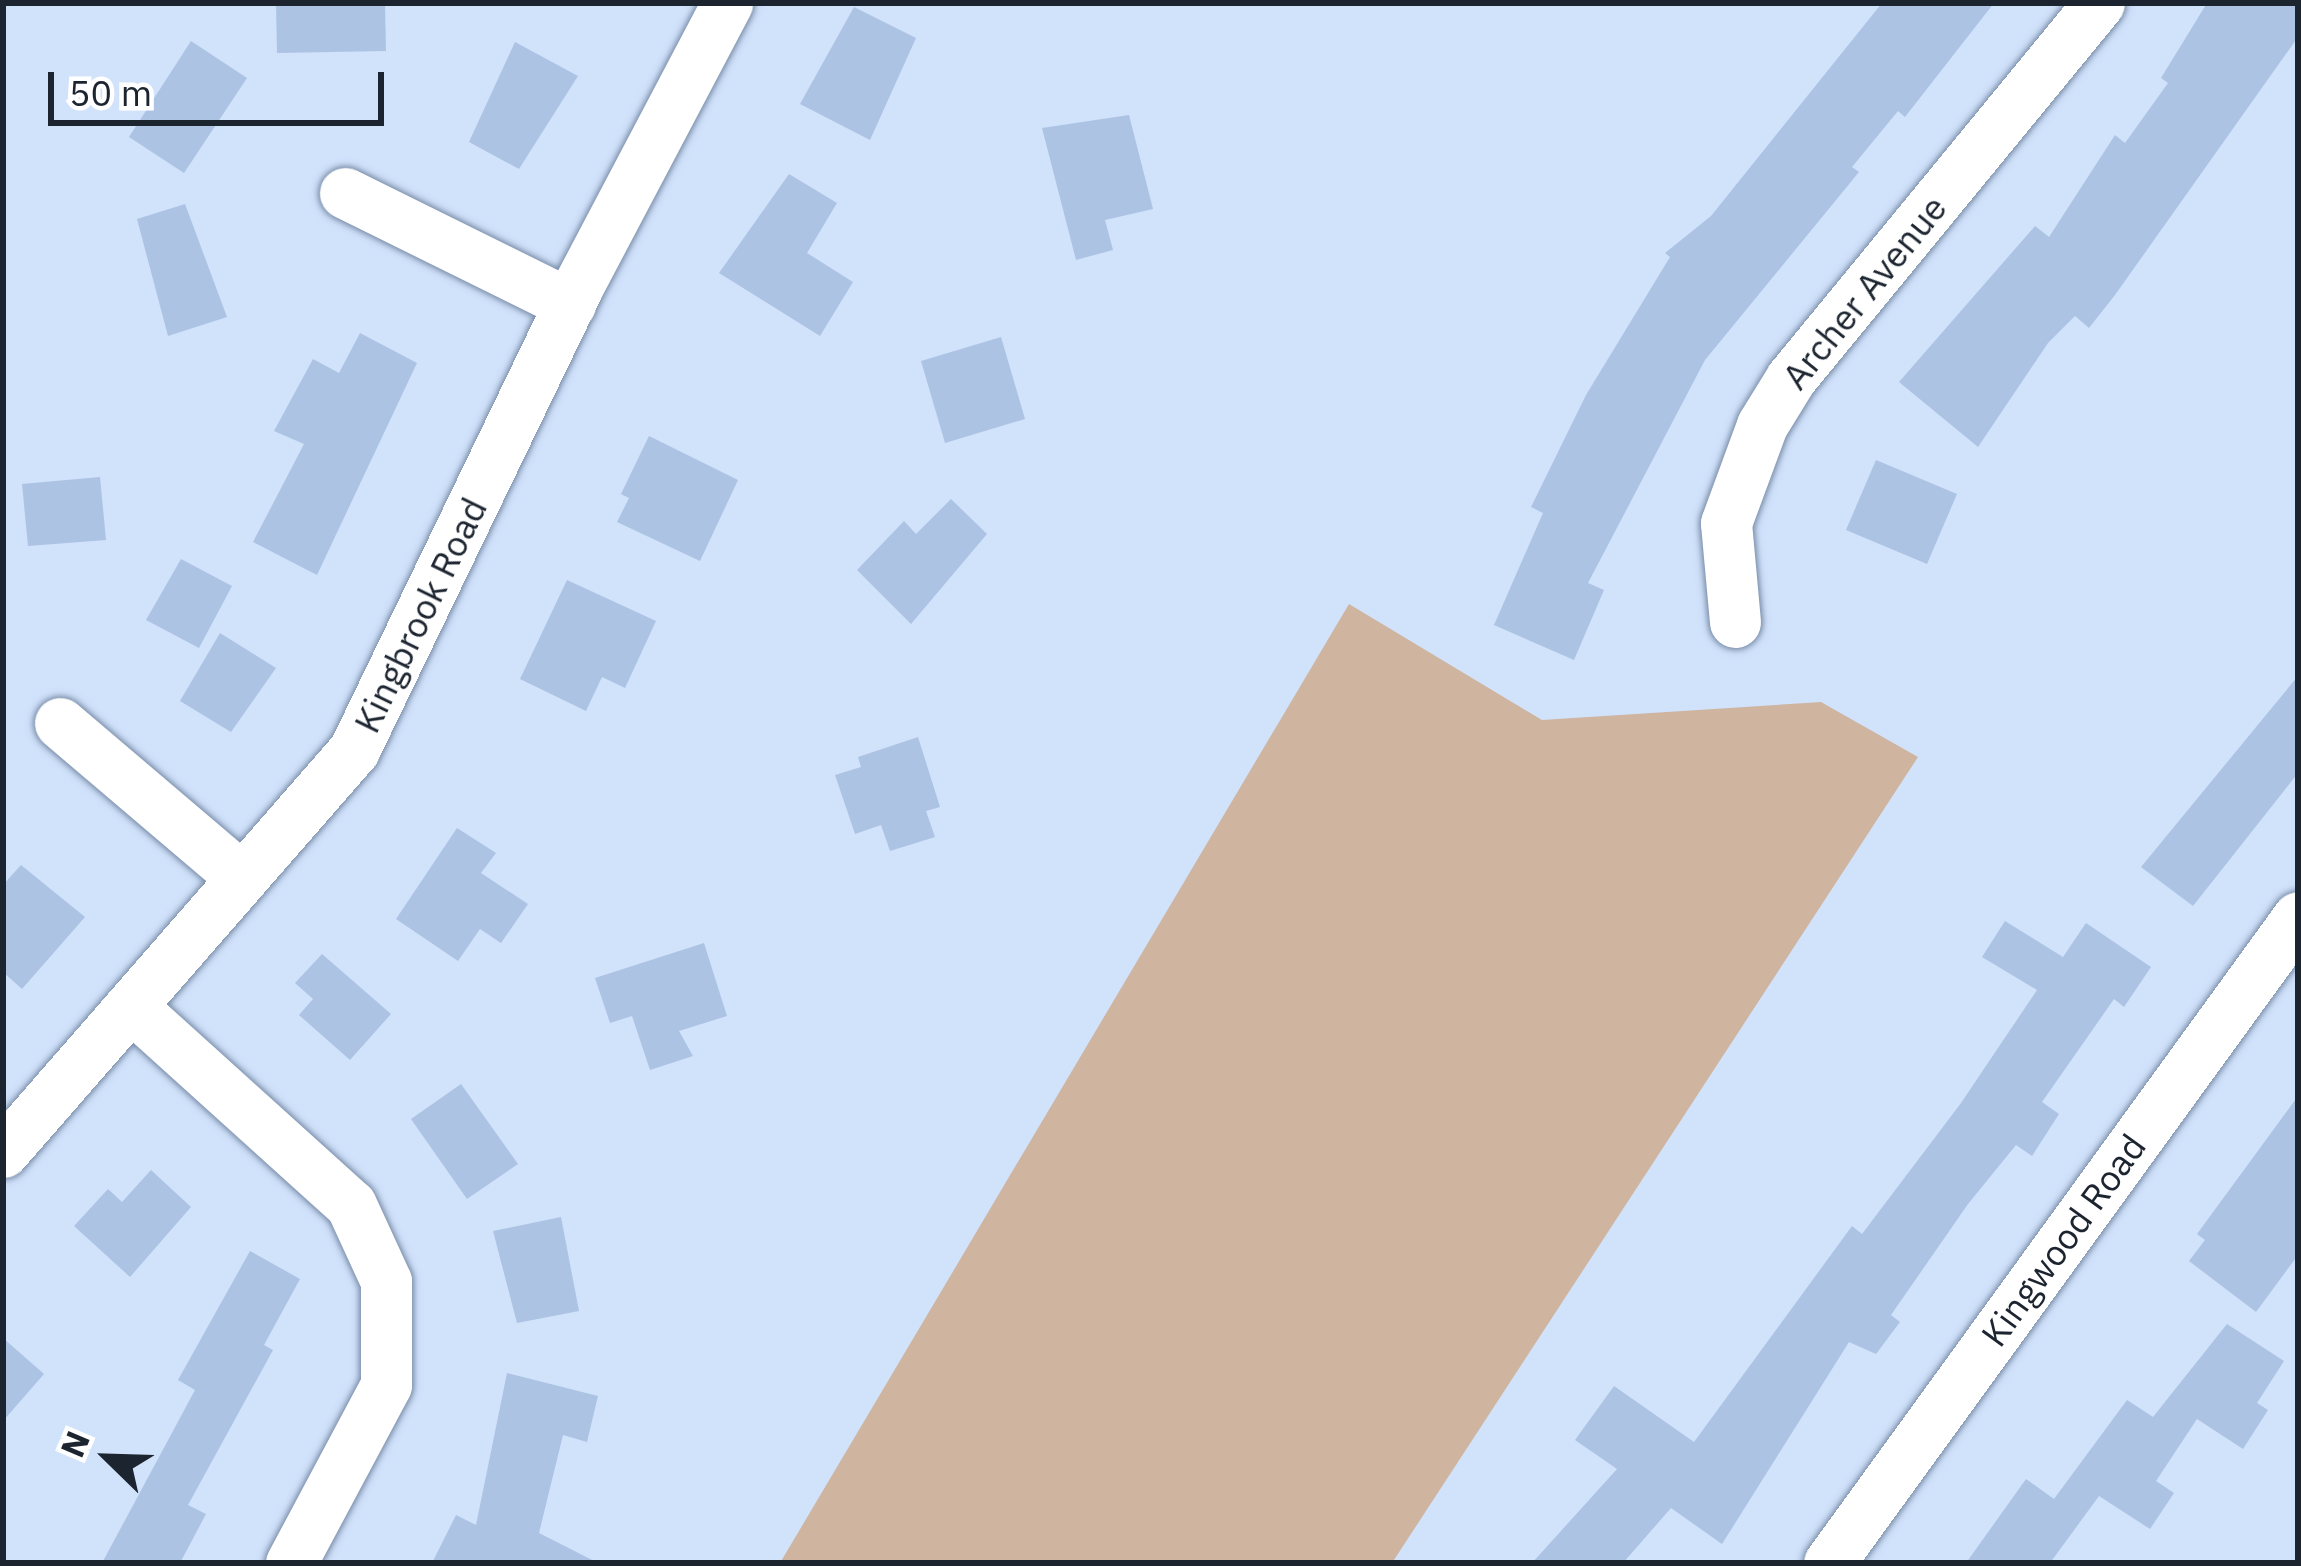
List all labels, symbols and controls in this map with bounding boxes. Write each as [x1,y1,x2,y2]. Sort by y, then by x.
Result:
scale bar [54,48,390,122]
text: 50 m [69,69,152,116]
street label: Archer Avenue [1773,187,1955,397]
street label: Kingbrook Road [345,491,495,739]
street label: Kingwood Road [1972,1126,2154,1354]
north arrow [48,1398,168,1518]
text: N [50,1424,99,1463]

